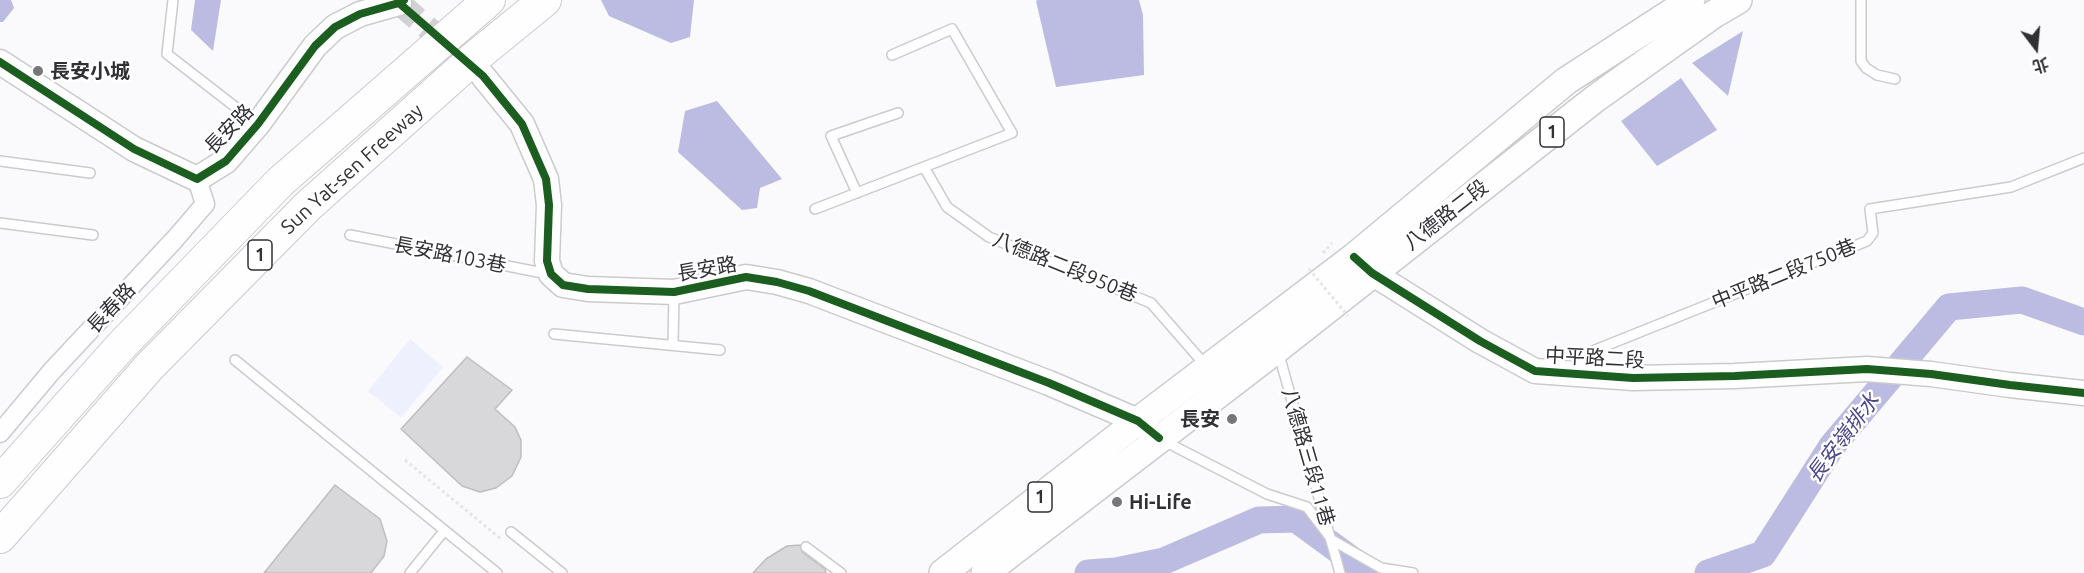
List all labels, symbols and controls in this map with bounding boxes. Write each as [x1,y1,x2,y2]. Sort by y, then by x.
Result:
north arrow [2006,18,2066,78]
text: 北 [2031,54,2051,76]
place label: 長安小城 [50,59,130,83]
marker: 長安小城 [31,64,45,78]
street label: 長安路 [200,99,258,159]
street label: Sun Yat-sen Freeway [276,99,428,239]
road number: 1 [1540,117,1564,147]
street label: 八德路二段 [1399,175,1493,255]
street label: 八德路二段950巷 [989,227,1141,307]
street label: 長安路103巷 [392,232,508,278]
street label: 中平路二段750巷 [1708,234,1860,314]
road number: 1 [248,240,272,270]
street label: 長安路 [675,252,739,286]
street label: 長春路 [82,278,140,338]
street label: 中平路二段 [1544,343,1646,373]
street label: 八德路三段11巷 [1277,385,1339,529]
water label: 長安嶺排水 [1801,388,1885,488]
place label: 長安 [1180,407,1220,431]
marker: 長安 [1225,412,1239,426]
road number: 1 [1028,482,1052,512]
place label: Hi-Life [1129,490,1192,514]
marker: Hi-Life [1110,495,1124,509]

